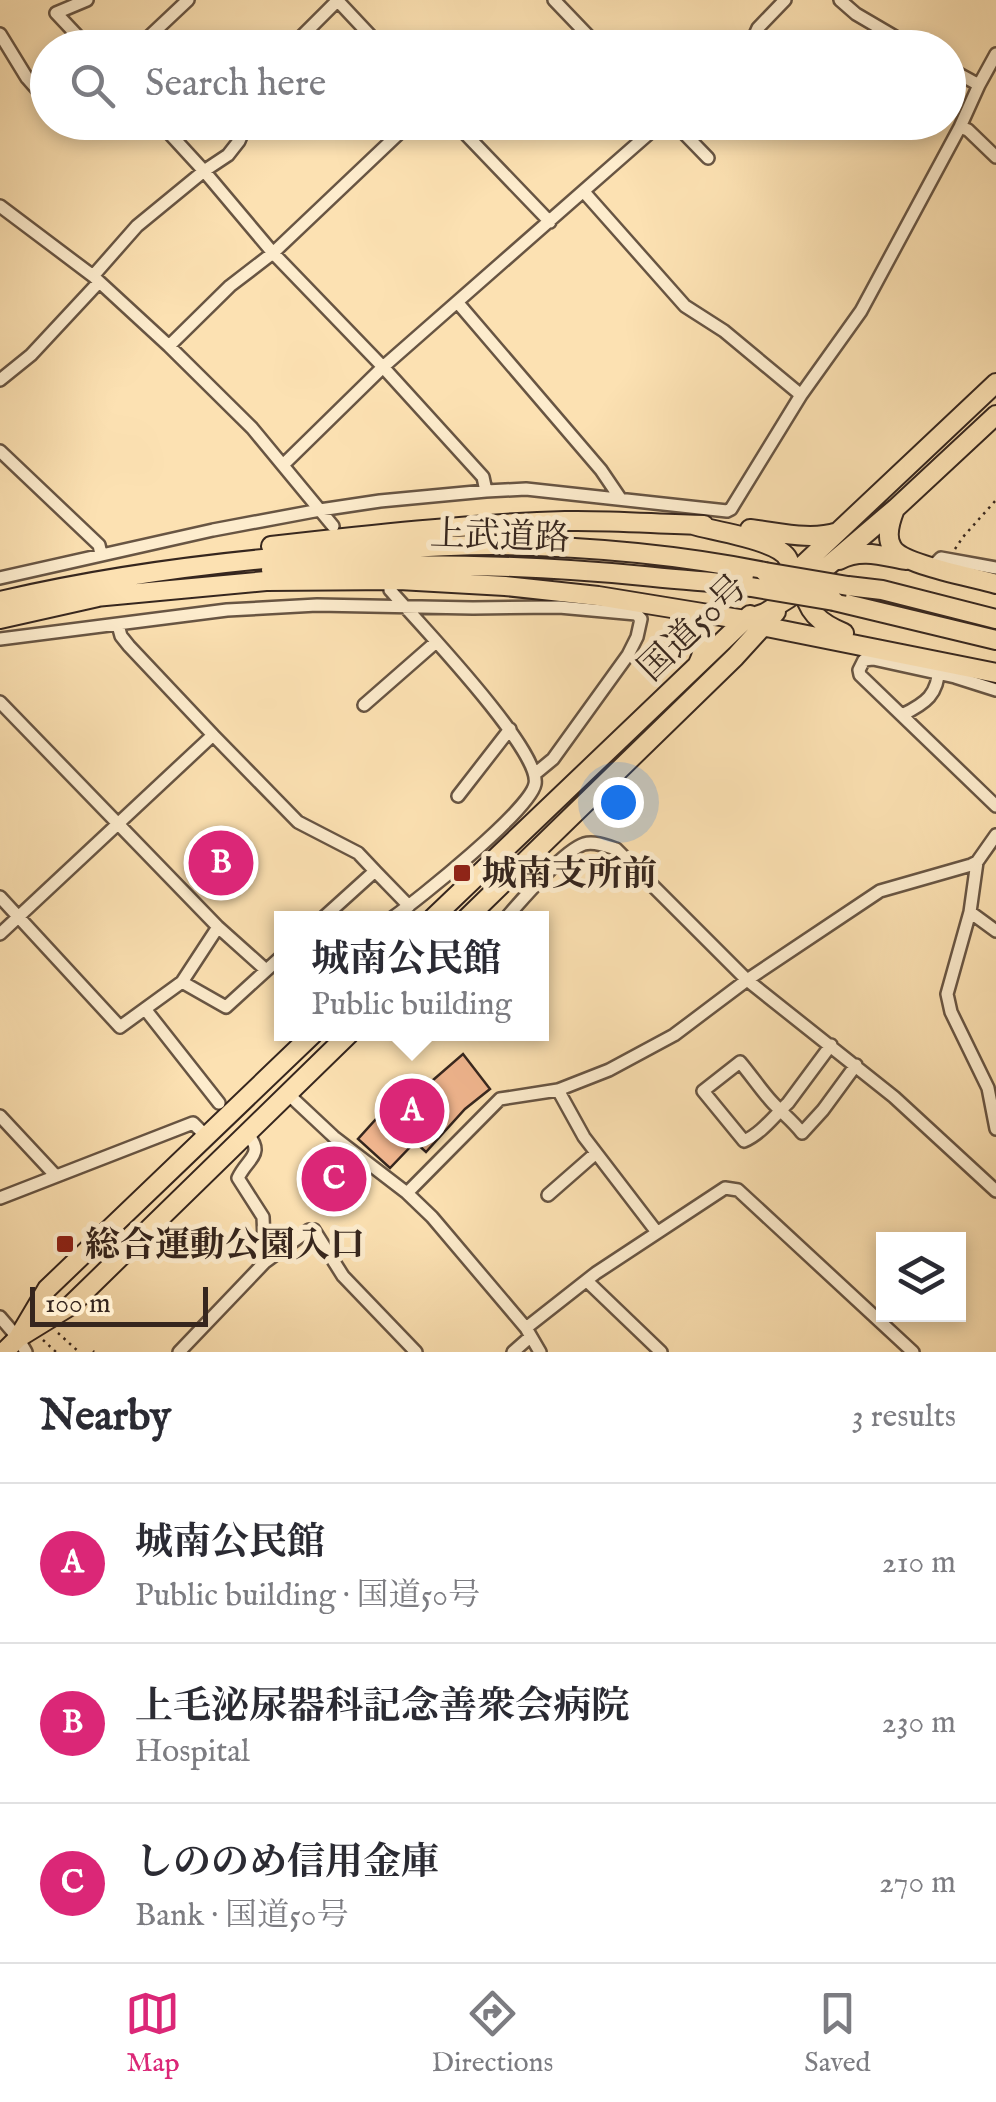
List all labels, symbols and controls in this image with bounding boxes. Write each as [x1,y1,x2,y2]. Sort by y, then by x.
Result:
search box [30,30,966,140]
icon: search [65,58,120,113]
text: Search here [145,61,326,109]
street label: 上武道路 [429,513,571,562]
street label: 国道50号 [630,566,758,692]
your location [593,777,644,828]
pin: B [188,826,254,900]
place label: 城南支所前 [482,853,657,898]
marker: 城南支所前 [451,862,473,884]
popup [274,911,549,1041]
text: 城南公民館 [311,937,501,985]
text: Public building [311,985,512,1026]
pin: A [380,1074,444,1148]
pin: C [302,1142,366,1216]
place label: 総合運動公園入口 [85,1224,365,1269]
map controls [876,1232,966,1322]
button: layers [876,1232,966,1322]
marker: 総合運動公園入口 [54,1233,76,1255]
scale bar [30,1282,208,1326]
text: 100 m [45,1287,111,1322]
text: Nearby [40,1391,171,1444]
text: 3 results [852,1397,956,1438]
text: 城南公民館 [135,1520,325,1568]
text: A [62,1543,83,1584]
text: 210 m [882,1543,956,1584]
text: Public building · 国道50号 [135,1576,480,1617]
text: 上毛泌尿器科記念善衆会病院 [135,1684,629,1732]
text: B [62,1703,83,1744]
text: 230 m [882,1703,956,1744]
text: Hospital [135,1732,250,1773]
text: しののめ信用金庫 [135,1840,439,1888]
text: C [61,1863,84,1904]
text: 270 m [879,1863,956,1904]
text: Bank · 国道50号 [135,1896,348,1937]
tab: Map [125,1986,180,2081]
tab: Directions [431,1986,553,2081]
tab: Saved [804,1986,871,2081]

